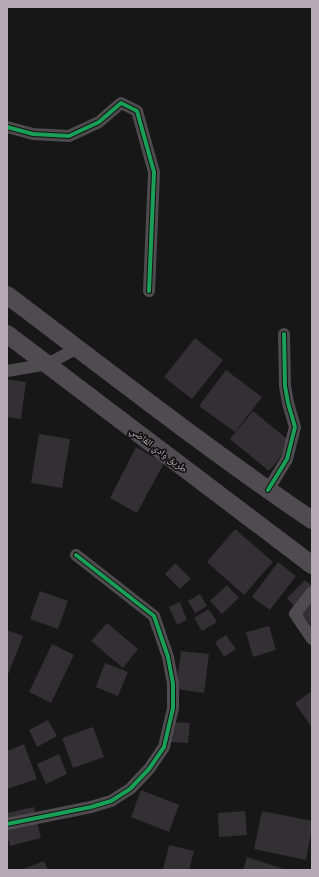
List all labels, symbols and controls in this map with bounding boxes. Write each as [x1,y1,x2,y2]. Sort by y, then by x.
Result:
street label: طريق وادي القاضي [127,424,190,477]

